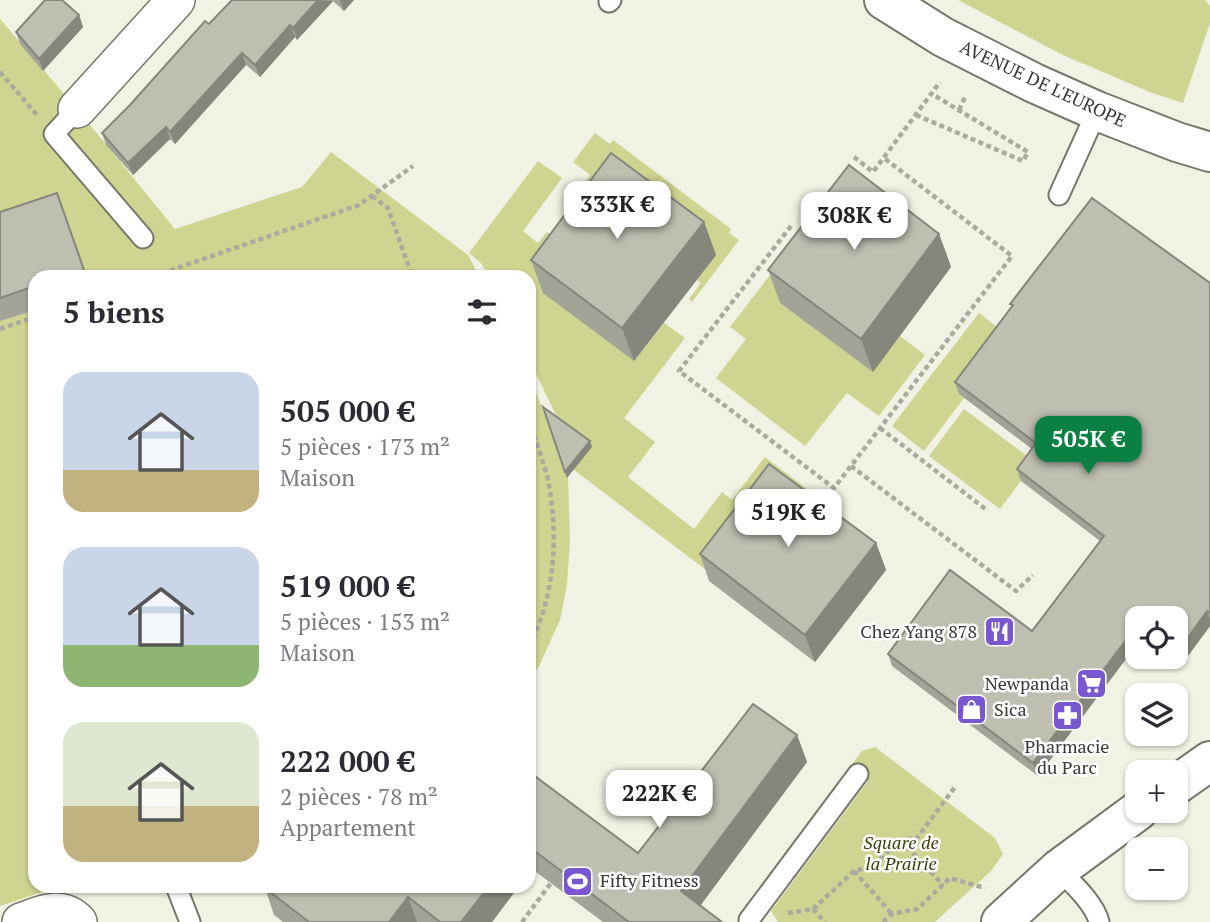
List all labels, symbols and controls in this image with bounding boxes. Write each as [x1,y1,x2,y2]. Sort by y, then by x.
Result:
street label: AVENUE DE L'EUROPE [956,34,1130,132]
pin: 333K € [560,182,674,241]
text: 333K € [580,188,654,219]
pin: 308K € [797,192,911,252]
text: 308K € [817,199,891,230]
text: 5 biens [63,292,165,332]
icon: filters [463,293,501,331]
text: 505 000 € [280,391,415,431]
icon: home [119,400,203,484]
pin: 505K € [1031,416,1145,476]
text: 505K € [1051,423,1125,454]
text: 5 pièces · 173 m² [280,431,450,462]
text: Maison [280,462,355,493]
pin: 519K € [731,490,845,549]
text: 519K € [751,496,825,527]
text: 519 000 € [280,566,415,606]
icon: home [119,575,203,659]
text: 5 pièces · 153 m² [280,606,450,637]
map controls [1125,606,1188,900]
button: locate [1125,606,1188,669]
restaurant icon: Chez Yang 878 [983,615,1017,649]
place label: Chez Yang 878 [860,619,977,643]
text: Maison [280,637,355,668]
supermarket icon: Newpanda [1075,667,1109,701]
place label: Newpanda [985,671,1069,695]
button: layers [1125,683,1188,746]
shop icon: Sica [954,693,988,727]
place label: Sica [994,697,1027,721]
pharmacy icon: Pharmacie du Parc [1050,699,1084,733]
place label: Pharmacie du Parc [1025,734,1109,779]
text: 222 000 € [280,741,415,781]
icon: home [119,750,203,834]
button: + [1125,760,1188,823]
pin: 222K € [602,770,716,830]
text: 222K € [622,777,696,808]
text: 2 pièces · 78 m² [280,781,438,812]
text: Appartement [280,812,416,843]
park label: Square de la Prairie [863,830,939,875]
button: − [1125,837,1188,900]
sports icon: Fifty Fitness [560,864,594,898]
place label: Fifty Fitness [600,868,699,892]

